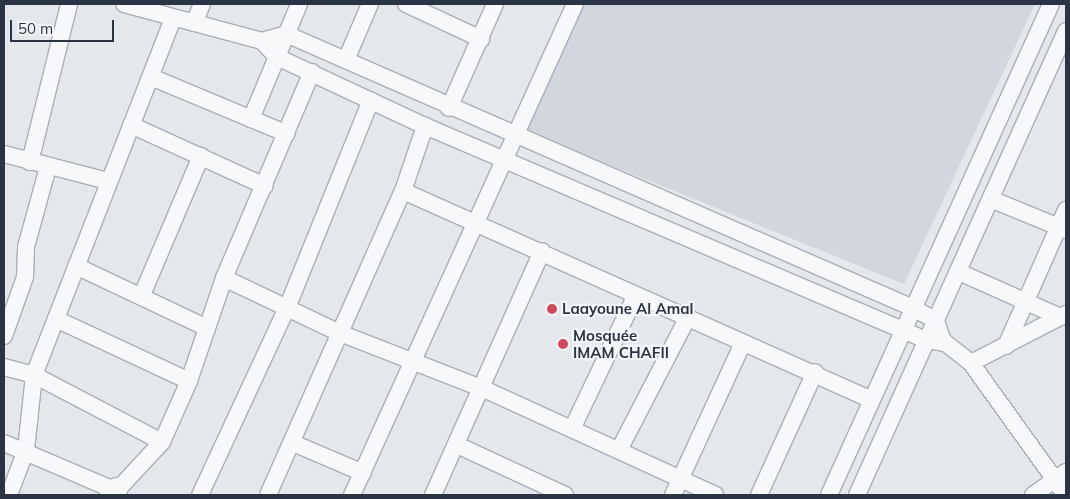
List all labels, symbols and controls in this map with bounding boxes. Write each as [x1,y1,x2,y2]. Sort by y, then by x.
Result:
scale bar [12,10,116,42]
text: 50 m [18,19,53,38]
place label: Laayoune Al Amal [562,300,693,318]
marker: Laayoune Al Amal [546,303,558,315]
place label: Mosquée IMAM CHAFII [573,326,669,361]
marker: Mosquée IMAM CHAFII [557,338,569,350]

